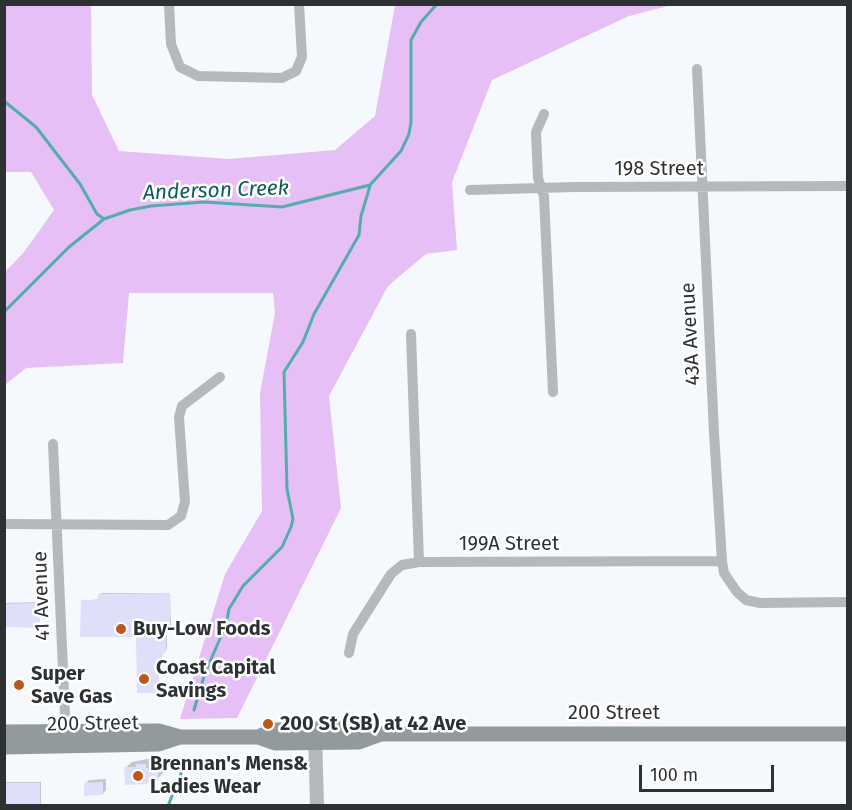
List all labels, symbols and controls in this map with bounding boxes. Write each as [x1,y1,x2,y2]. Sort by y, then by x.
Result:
street label: 198 Street [614,157,704,181]
water label: Anderson Creek [143,176,289,206]
street label: 43A Avenue [676,282,706,386]
street label: 199A Street [459,532,559,556]
street label: 41 Avenue [28,551,56,641]
place label: Buy-Low Foods [133,617,270,641]
marker: Buy-Low Foods [114,622,128,636]
place label: Coast Capital Savings [156,656,275,703]
place label: Super Save Gas [31,662,112,709]
marker: Coast Capital Savings [137,672,151,686]
marker: Super Save Gas [12,678,26,692]
street label: 200 Street [568,701,660,725]
street label: 200 Street [47,711,139,737]
place label: 200 St (SB) at 42 Ave [280,712,466,736]
marker: 200 St (SB) at 42 Ave [261,717,275,731]
place label: Brennan's Mens& Ladies Wear [150,752,308,799]
scale bar [642,753,777,791]
text: 100 m [650,764,698,786]
marker: Brennan's Mens& Ladies Wear [131,769,145,783]

